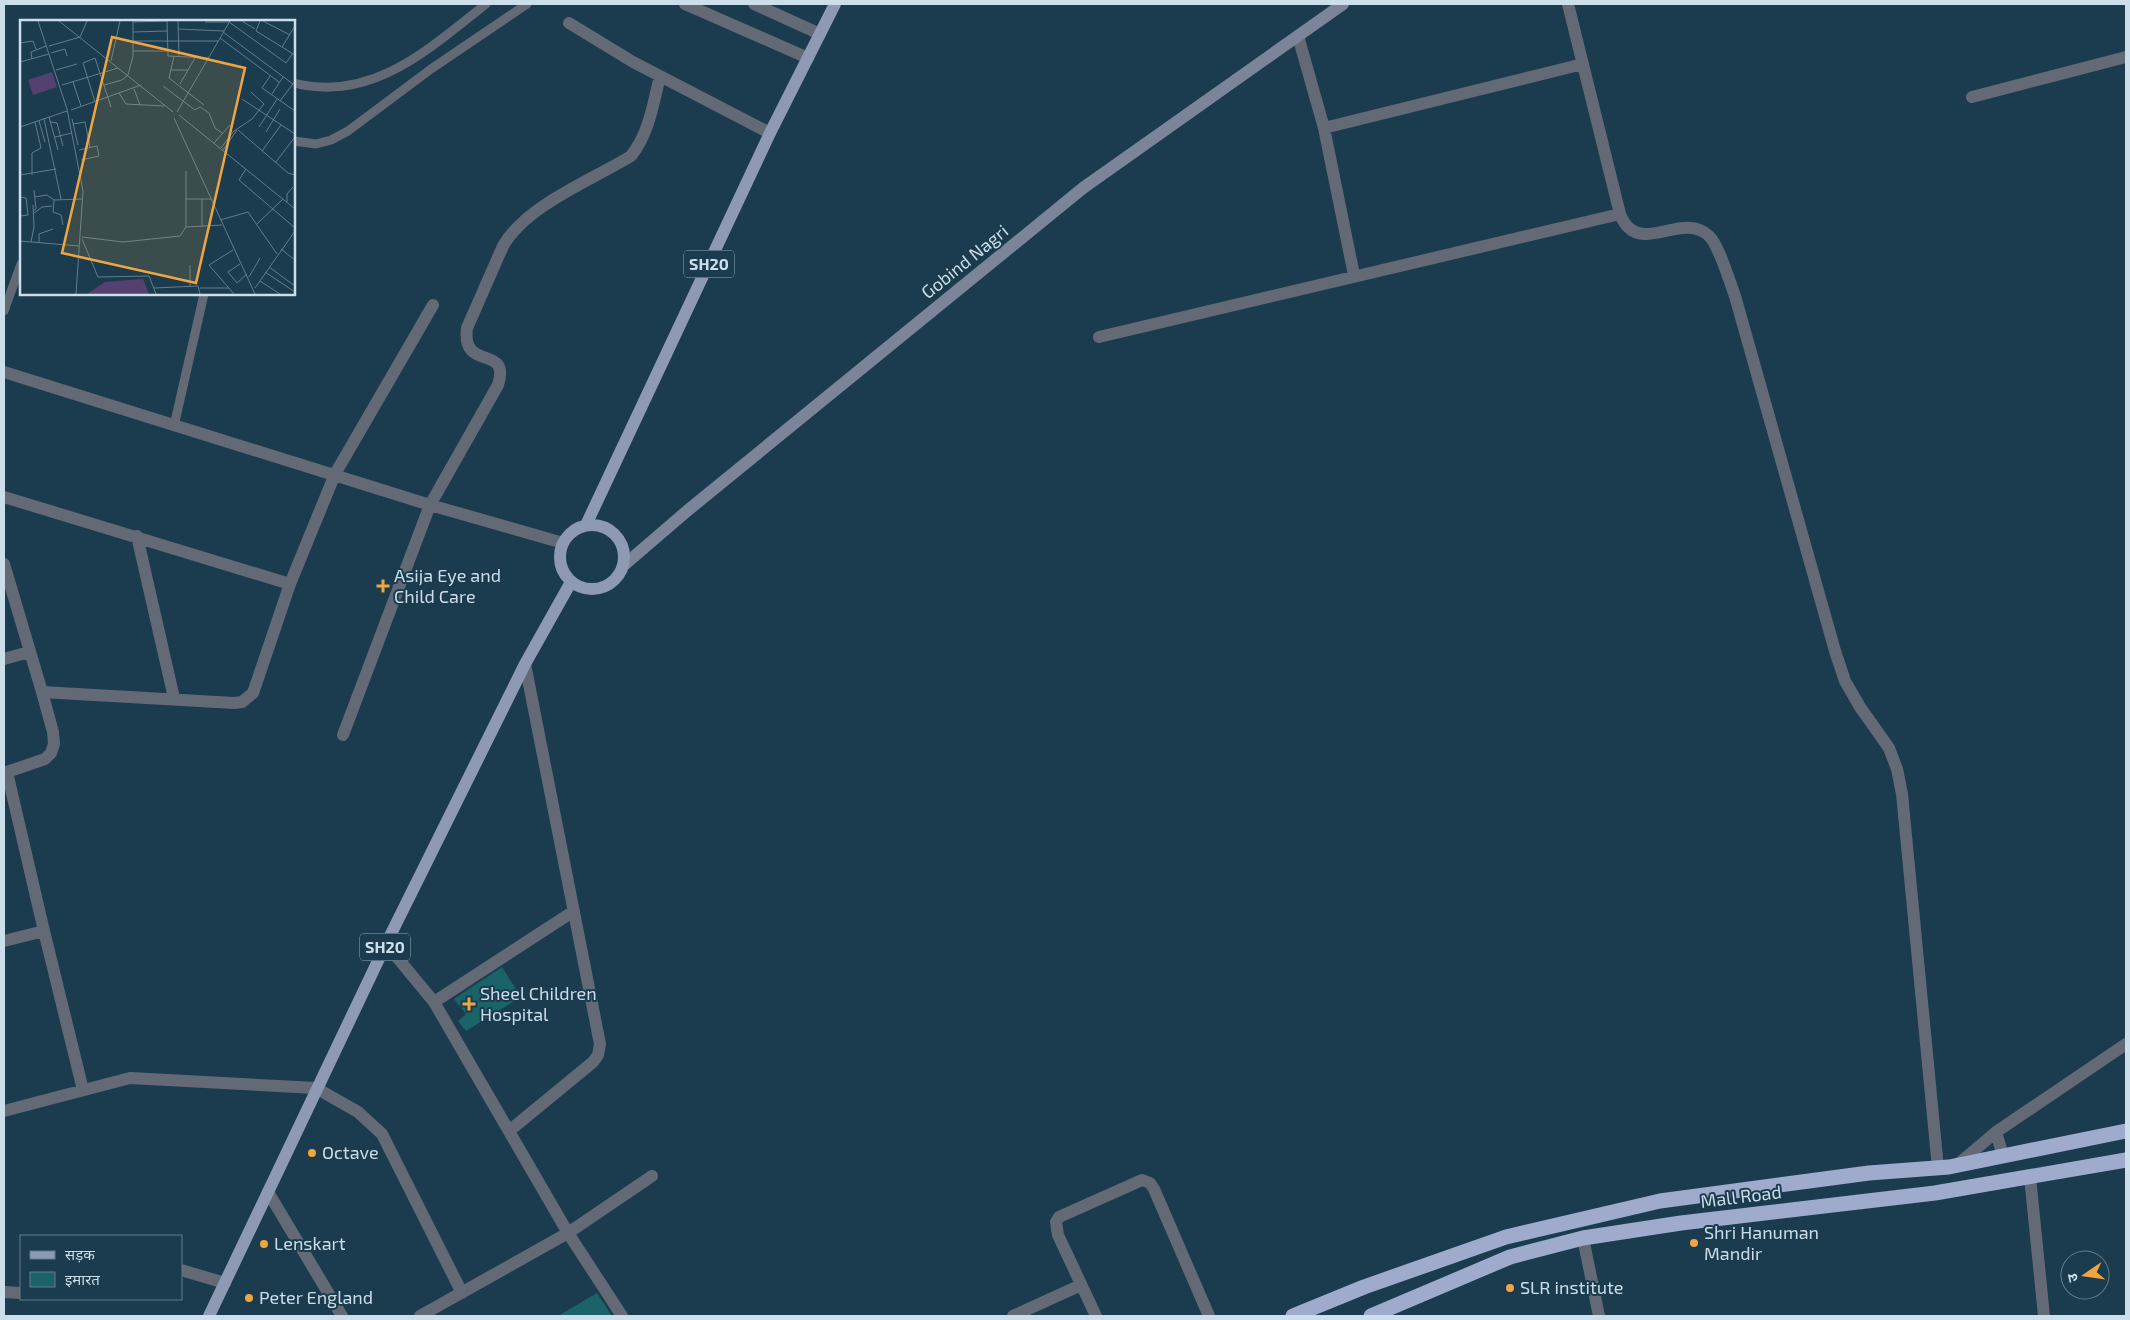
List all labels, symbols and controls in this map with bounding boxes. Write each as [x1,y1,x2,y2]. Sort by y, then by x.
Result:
inset map [20,20,295,295]
street label: Gobind Nagri [917,220,1012,303]
road number: SH20 [684,250,734,278]
place label: Asija Eye and Child Care [394,564,501,607]
marker: Asija Eye and Child Care [376,579,390,593]
road number: SH20 [360,934,410,960]
place label: Sheel Children Hospital [480,982,597,1025]
marker: Sheel Children Hospital [462,997,476,1011]
place label: Octave [322,1141,379,1163]
marker: Octave [306,1147,318,1159]
street label: Mall Road [1699,1180,1783,1212]
place label: Shri Hanuman Mandir [1704,1221,1819,1264]
place label: Lenskart [274,1232,346,1254]
legend [20,1235,182,1300]
marker: Shri Hanuman Mandir [1688,1237,1700,1249]
marker: Lenskart [258,1238,270,1250]
text: सड़क [65,1245,95,1263]
north arrow [2060,1250,2110,1300]
text: इमारत [65,1270,100,1288]
text: उ [2062,1271,2081,1284]
place label: SLR institute [1520,1276,1624,1298]
marker: SLR institute [1504,1282,1516,1294]
place label: Peter England [259,1286,373,1308]
marker: Peter England [243,1292,255,1304]

